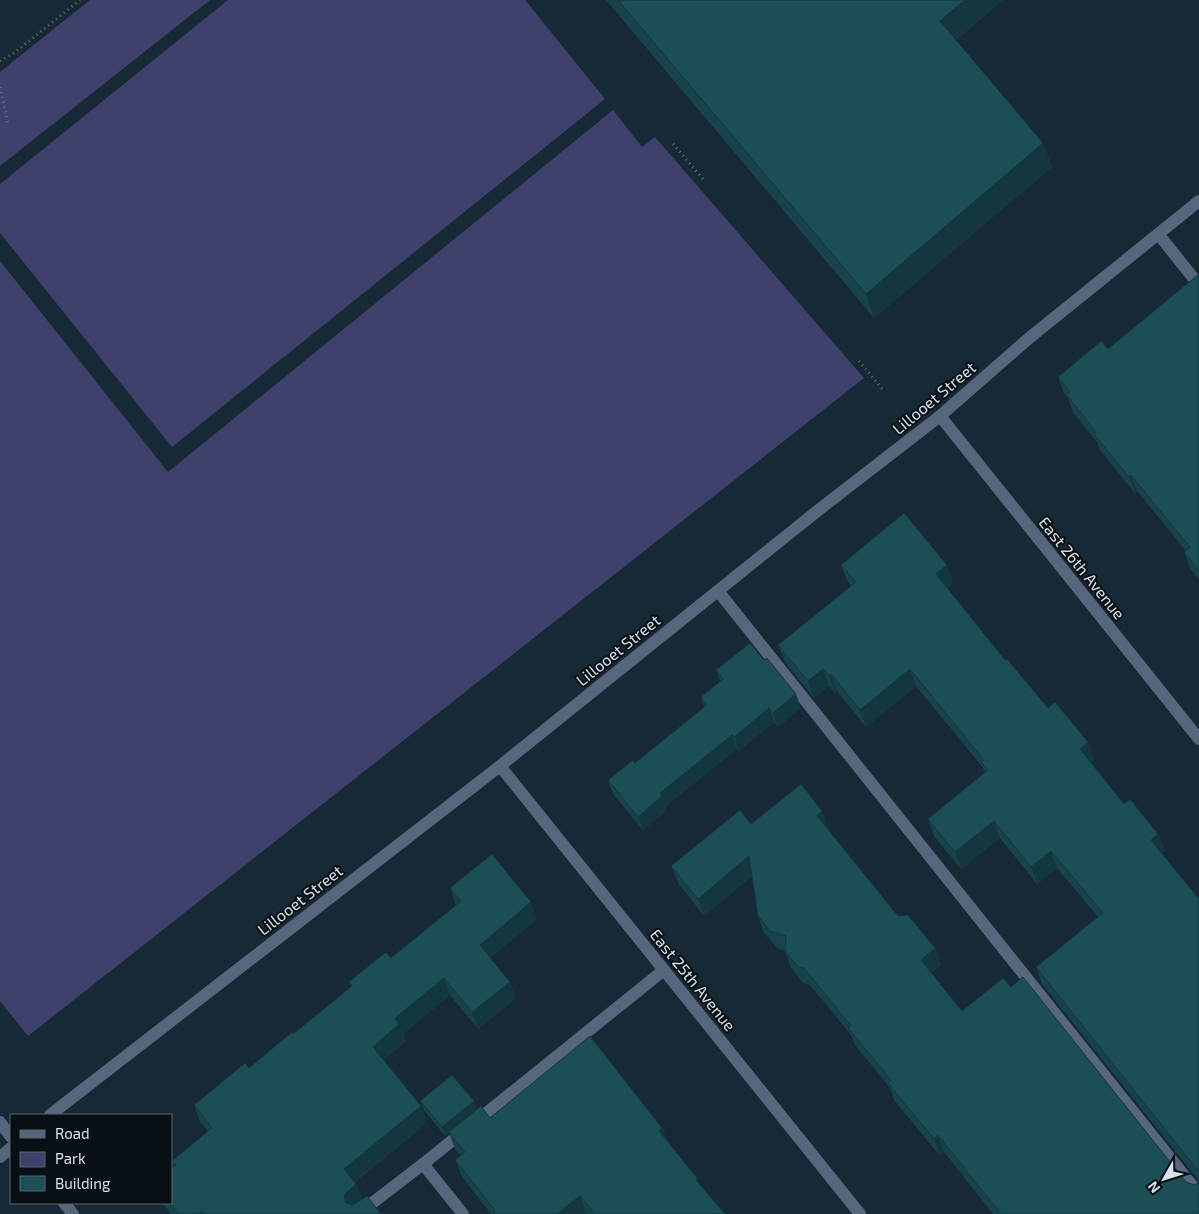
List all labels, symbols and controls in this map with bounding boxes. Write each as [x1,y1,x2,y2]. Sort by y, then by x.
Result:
street label: Lillooet Street [888,357,979,438]
street label: East 26th Avenue [1035,513,1129,623]
street label: Lillooet Street [572,610,664,689]
street label: Lillooet Street [253,861,346,939]
street label: East 25th Avenue [647,925,740,1034]
legend [10,1114,172,1204]
text: Road [55,1124,90,1142]
text: Park [55,1149,86,1167]
north arrow [1139,1154,1189,1204]
text: Building [55,1174,111,1192]
text: N [1144,1178,1163,1197]

